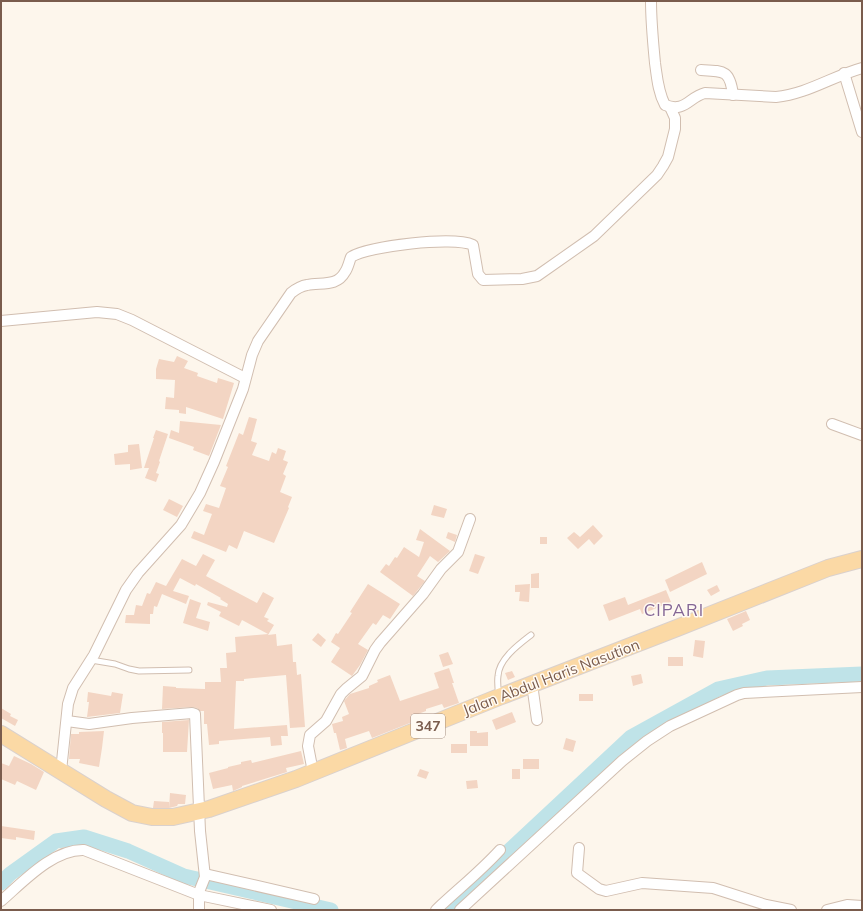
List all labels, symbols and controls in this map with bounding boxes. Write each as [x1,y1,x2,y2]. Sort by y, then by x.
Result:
district label: CIPARI [644,599,704,620]
street label: Jalan Abdul Haris Nasution [460,634,642,720]
road number: 347 [411,714,445,738]

